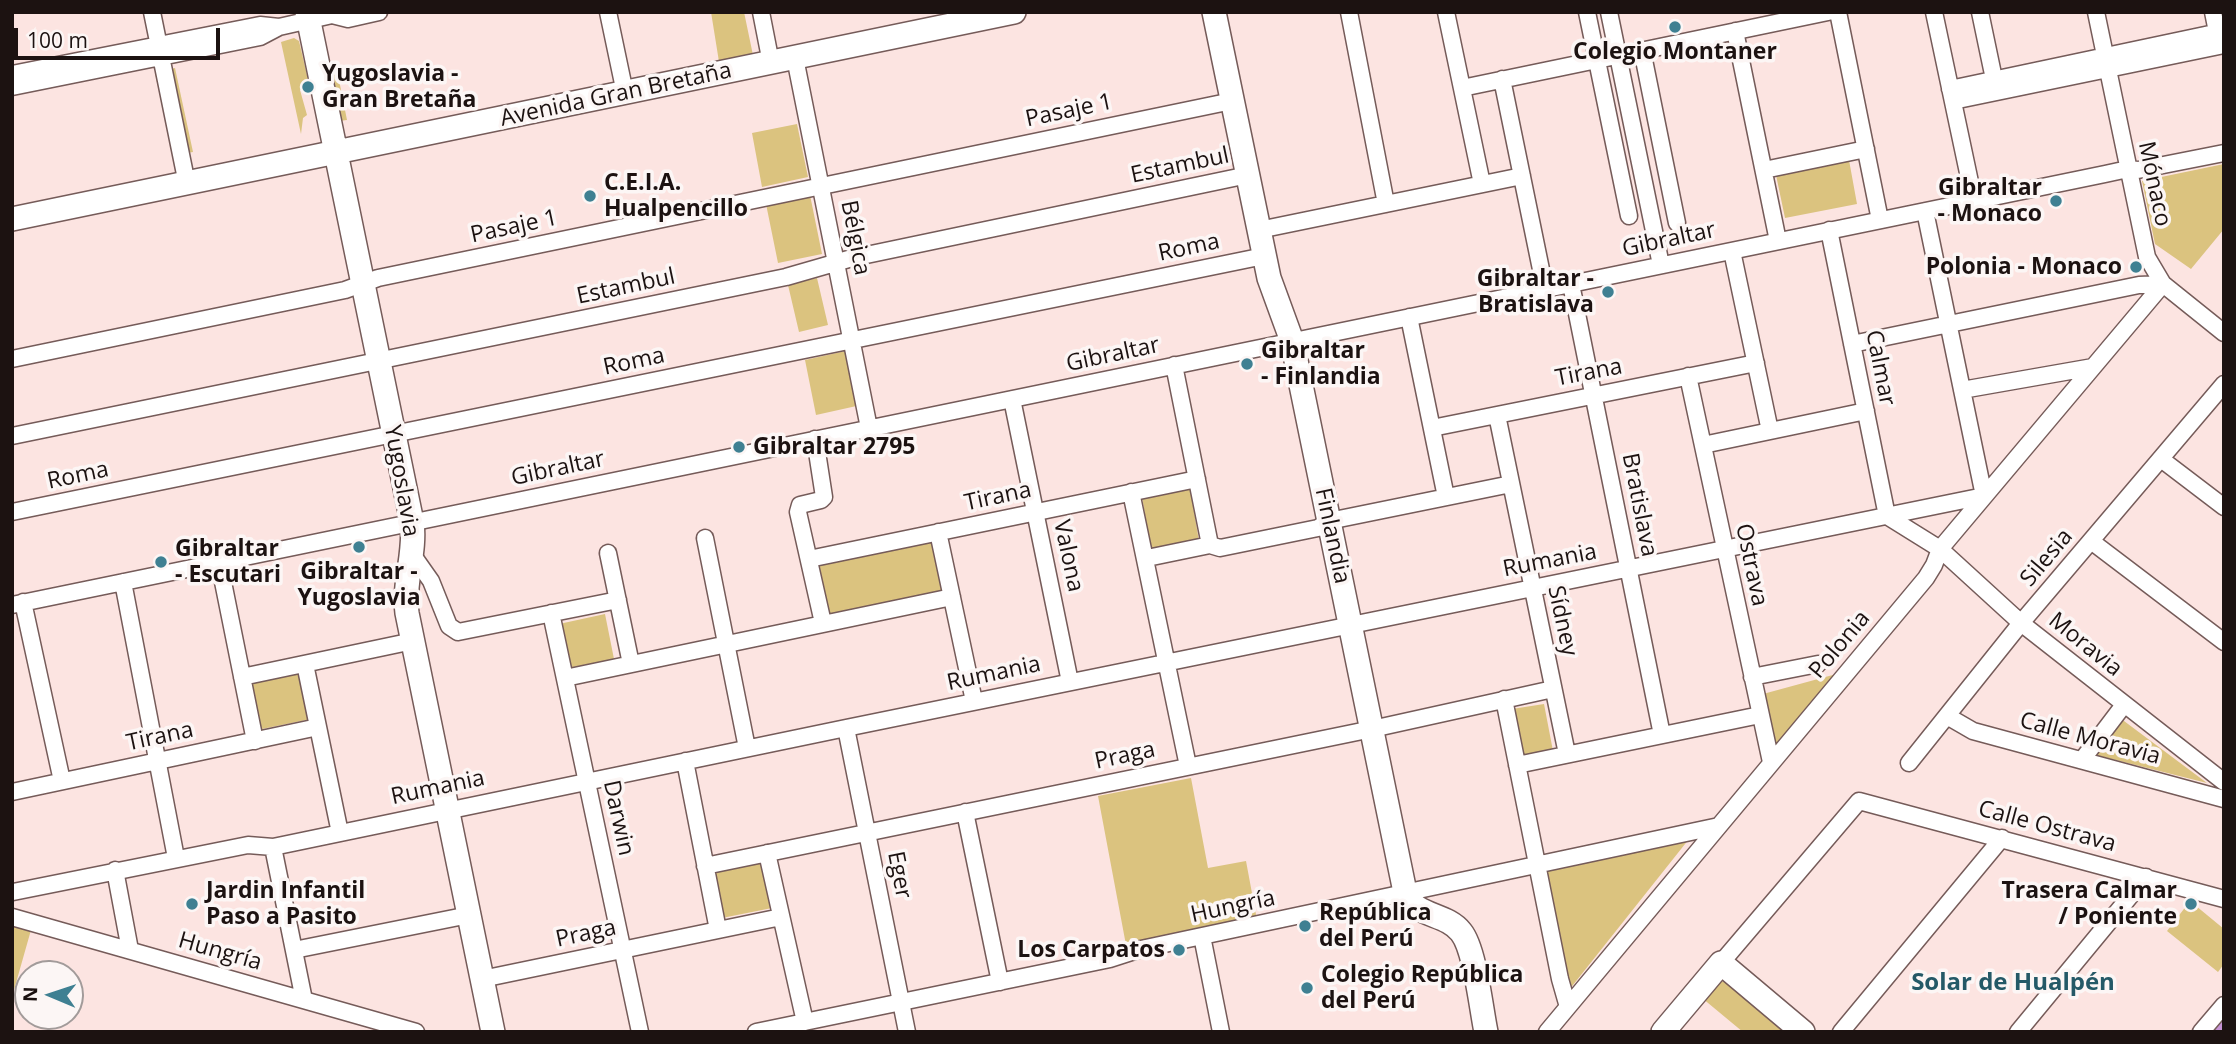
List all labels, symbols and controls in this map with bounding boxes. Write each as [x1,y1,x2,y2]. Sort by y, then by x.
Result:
scale bar [18,14,224,58]
marker: Colegio Montaner [1667,19,1683,35]
text: 100 m [27,26,88,54]
place label: Colegio Montaner [1573,38,1777,66]
street label: Avenida Gran Bretaña [498,57,734,133]
place label: Yugoslavia - Gran Bretaña [322,60,476,114]
marker: Yugoslavia - Gran Bretaña [300,79,316,95]
street label: Pasaje 1 [1023,88,1115,134]
street label: Mónaco [2132,139,2176,229]
street label: Estambul [1128,142,1232,190]
place label: C.E.I.A. Hualpencillo [604,169,748,223]
place label: Gibraltar - Monaco [1938,174,2042,228]
marker: C.E.I.A. Hualpencillo [582,188,598,204]
marker: Gibraltar - Monaco [2048,193,2064,209]
street label: Bélgica [834,198,876,278]
street label: Pasaje 1 [468,204,560,250]
street label: Gibraltar [1620,217,1718,263]
street label: Roma [1156,228,1222,268]
place label: Polonia - Monaco [1926,253,2122,281]
marker: Polonia - Monaco [2128,259,2144,275]
street label: Estambul [574,263,678,311]
place label: Gibraltar - Bratislava [1477,265,1594,319]
marker: Gibraltar - Bratislava [1600,284,1616,300]
street label: Calmar [1859,328,1901,408]
street label: Gibraltar [1064,332,1162,378]
place label: Gibraltar - Finlandia [1261,337,1381,391]
street label: Roma [601,342,667,382]
street label: Tirana [1553,353,1625,393]
marker: Gibraltar - Finlandia [1239,356,1255,372]
street label: Yugoslavia [378,423,424,539]
place label: Gibraltar 2795 [753,433,915,461]
marker: Gibraltar 2795 [731,439,747,455]
street label: Gibraltar [509,446,607,492]
street label: Bratislava [1615,451,1663,559]
street label: Roma [45,456,111,496]
street label: Tirana [962,476,1034,518]
street label: Finlandia [1308,486,1356,586]
street label: Valona [1047,517,1089,595]
street label: Ostrava [1729,521,1773,609]
street label: Silesia [2015,524,2079,592]
place label: Gibraltar - Escutari [175,535,281,589]
street label: Rumania [1501,538,1599,584]
marker: Gibraltar - Yugoslavia [351,539,367,555]
marker: Gibraltar - Escutari [153,554,169,570]
place label: Gibraltar - Yugoslavia [297,558,421,612]
street label: Sídney [1541,583,1583,659]
street label: Polonia [1804,605,1876,685]
street label: Moravia [2043,607,2127,683]
street label: Rumania [945,651,1043,697]
street label: Calle Moravia [2017,707,2163,771]
street label: Tirana [124,716,196,758]
street label: Praga [1092,736,1158,776]
street label: Rumania [389,765,487,811]
street label: Darwin [597,778,639,858]
street label: Calle Ostrava [1975,795,2119,859]
street label: Eger [881,849,917,901]
place label: Jardin Infantil Paso a Pasito [206,877,365,931]
place label: Trasera Calmar / Poniente [2002,877,2177,931]
street label: Hungría [1188,885,1278,929]
marker: Jardin Infantil Paso a Pasito [184,896,200,912]
marker: Trasera Calmar / Poniente [2183,896,2199,912]
place label: República del Perú [1319,899,1432,953]
street label: Praga [553,914,619,954]
marker: República del Perú [1297,918,1313,934]
street label: Hungría [175,927,265,977]
place label: Los Carpatos [1017,936,1165,964]
marker: Los Carpatos [1171,942,1187,958]
north arrow [14,960,84,1030]
place label: Colegio República del Perú [1321,961,1523,1015]
district label: Solar de Hualpén [1911,969,2115,997]
marker: Colegio República del Perú [1299,980,1315,996]
text: N [17,986,43,1003]

